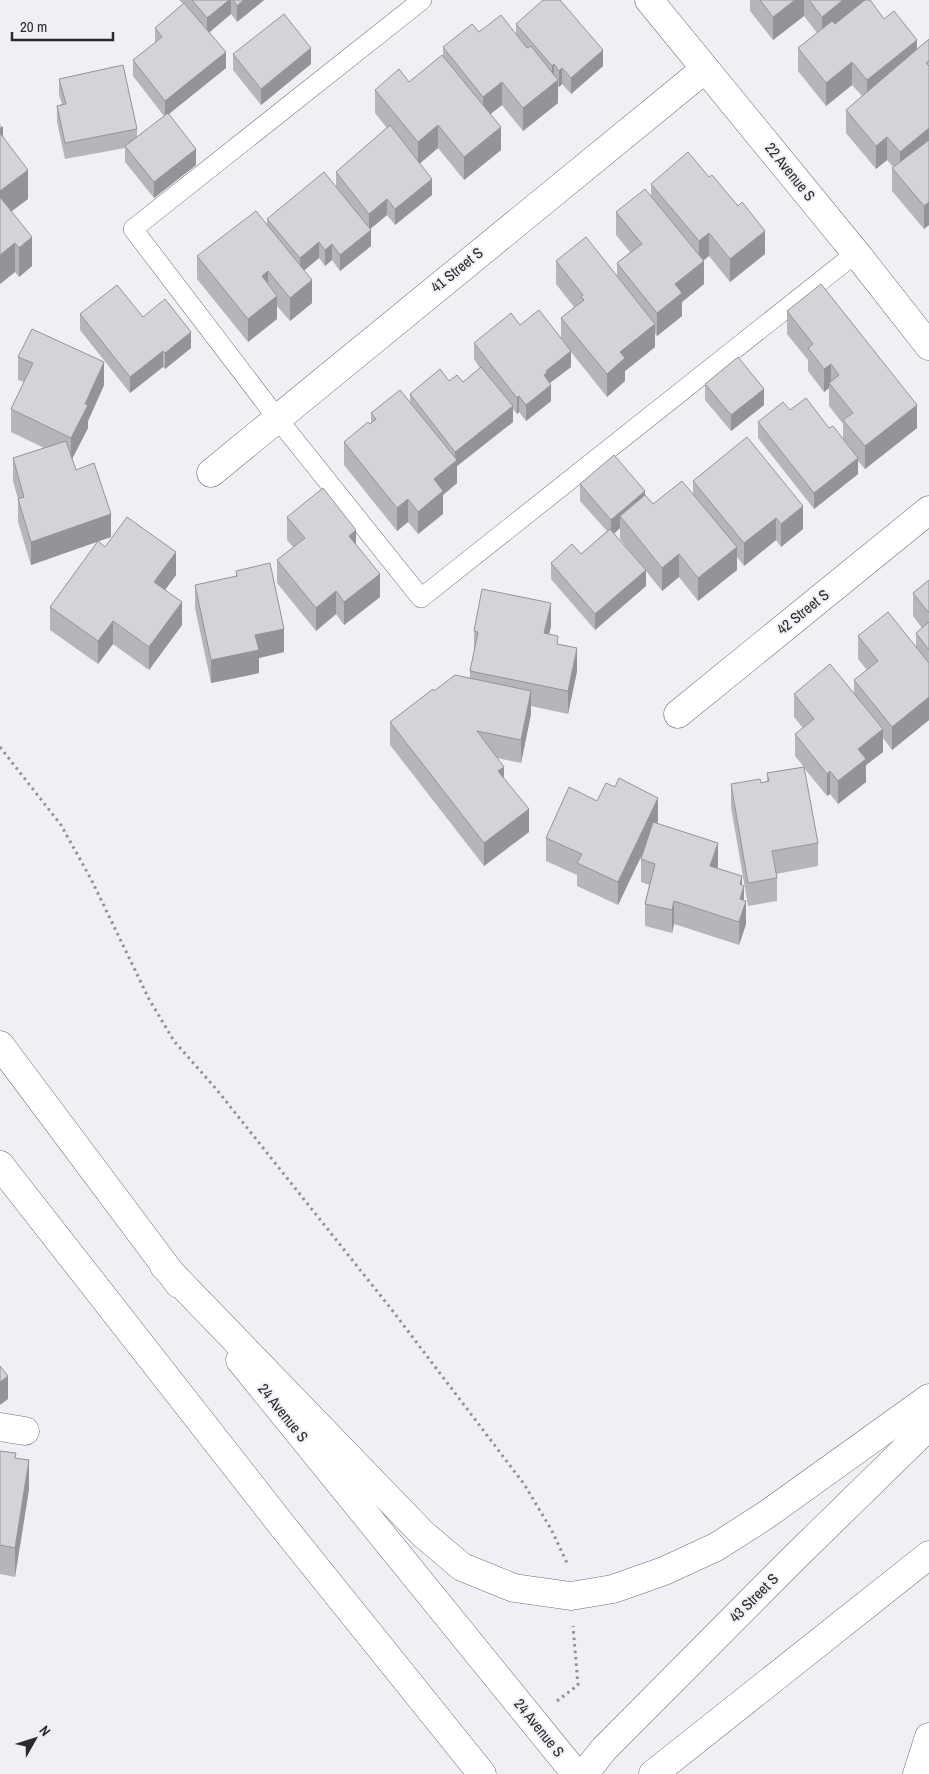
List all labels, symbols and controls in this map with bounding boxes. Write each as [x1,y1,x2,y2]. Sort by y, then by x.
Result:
scale bar [12,10,114,42]
text: 20 m [20,16,47,37]
street label: 22 Avenue S [760,138,820,205]
street label: 41 Street S [426,242,487,297]
street label: 42 Street S [772,584,833,639]
street label: 24 Avenue S [253,1379,313,1446]
street label: 43 Street S [724,1568,783,1627]
street label: 24 Avenue S [509,1694,569,1761]
north arrow [10,1714,60,1764]
text: N [35,1722,55,1740]

